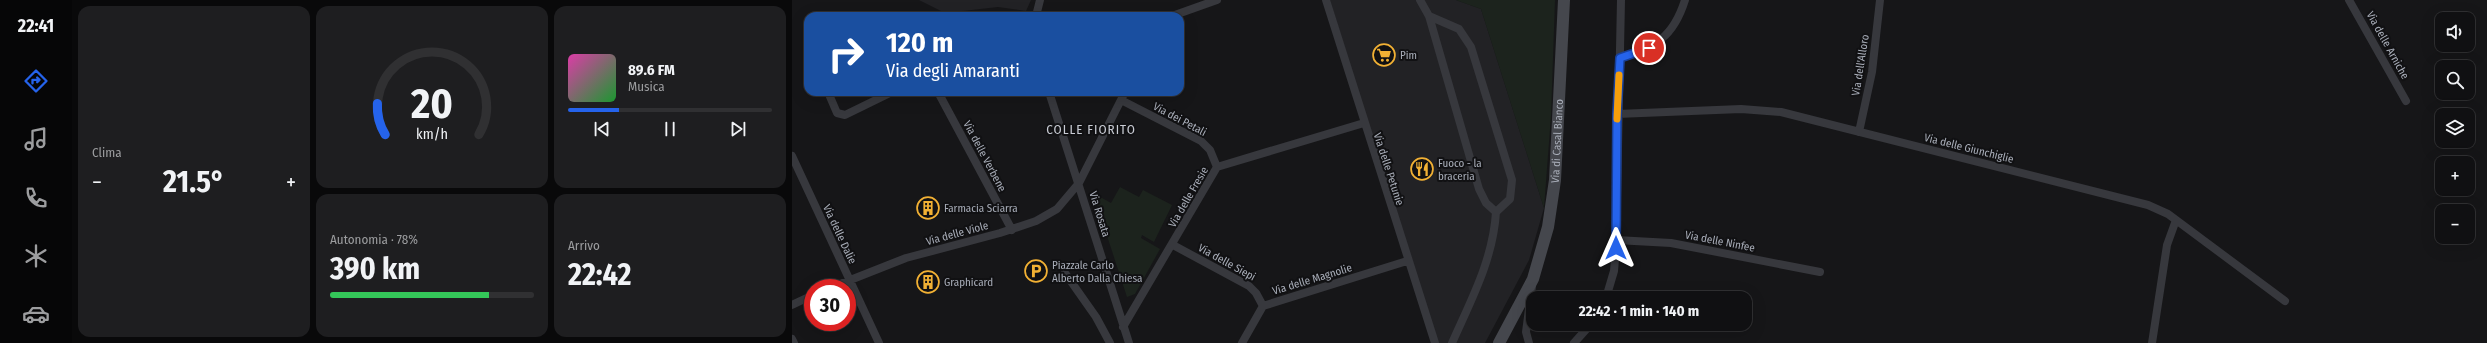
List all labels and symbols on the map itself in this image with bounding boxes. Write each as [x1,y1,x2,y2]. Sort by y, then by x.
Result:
street label: Via delle Arniche [2364,9,2412,81]
pin [1632,31,1666,65]
street label: Via dell'Alloro [1849,33,1872,97]
supermarket icon: Pim [1371,42,1397,68]
place label: Pim [1400,49,1417,62]
street label: Via di Casal Bianco [1549,99,1566,184]
street label: Via dei Petali [1151,100,1209,139]
street label: Via delle Verbene [960,118,1009,194]
district label: COLLE FIORITO [1046,122,1136,137]
street label: Via delle Petunie [1371,131,1406,207]
street label: Via delle Giunchiglie [1923,131,2015,166]
restaurant icon: Fuoco - la braceria [1409,156,1435,182]
place label: Fuoco - la braceria [1438,157,1482,183]
street label: Via delle Fresie [1166,165,1211,230]
street label: Via Rosata [1086,190,1113,238]
building icon: Farmacia Sciarra [915,195,941,221]
street label: Via delle Dalie [820,202,859,266]
place label: Farmacia Sciarra [944,202,1018,215]
street label: Via delle Viole [925,219,990,248]
position arrow [1595,227,1637,269]
street label: Via delle Ninfee [1684,228,1756,255]
street label: Via delle Siepi [1196,241,1258,284]
parking icon: Piazzale Carlo Alberto Dalla Chiesa [1023,258,1049,284]
place label: Piazzale Carlo Alberto Dalla Chiesa [1052,259,1142,285]
street label: Via delle Magnolie [1271,261,1353,298]
building icon: Graphicard [915,269,941,295]
place label: Graphicard [944,276,993,289]
speed limit sign: 30 [804,279,856,331]

